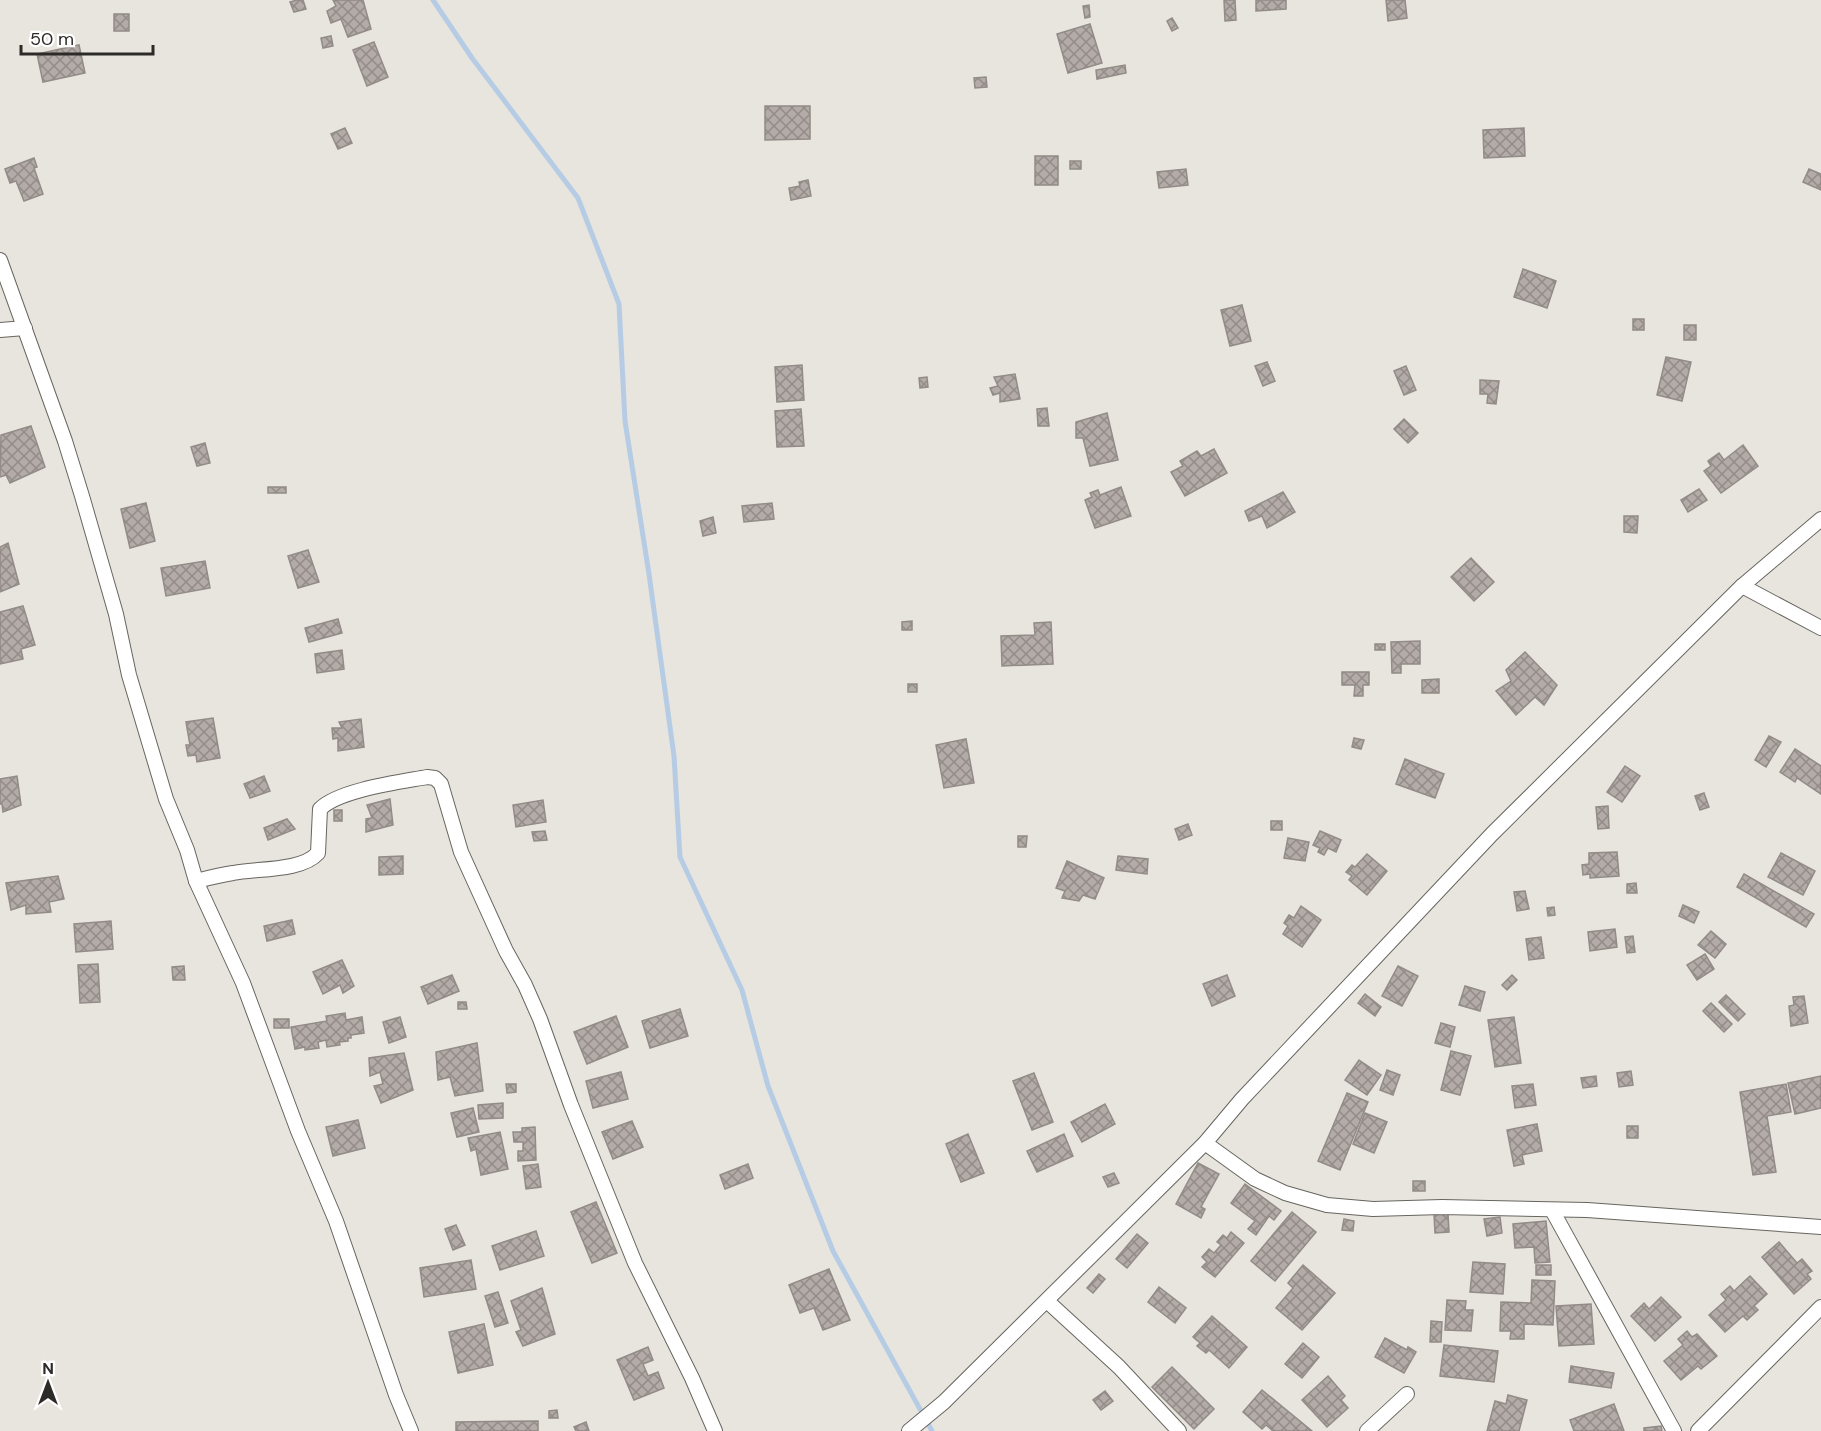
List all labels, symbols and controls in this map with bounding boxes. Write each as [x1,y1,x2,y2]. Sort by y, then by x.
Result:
scale bar [21,18,153,56]
text: 50 m [30,27,74,51]
north arrow [18,1353,78,1413]
text: N [42,1358,54,1379]

